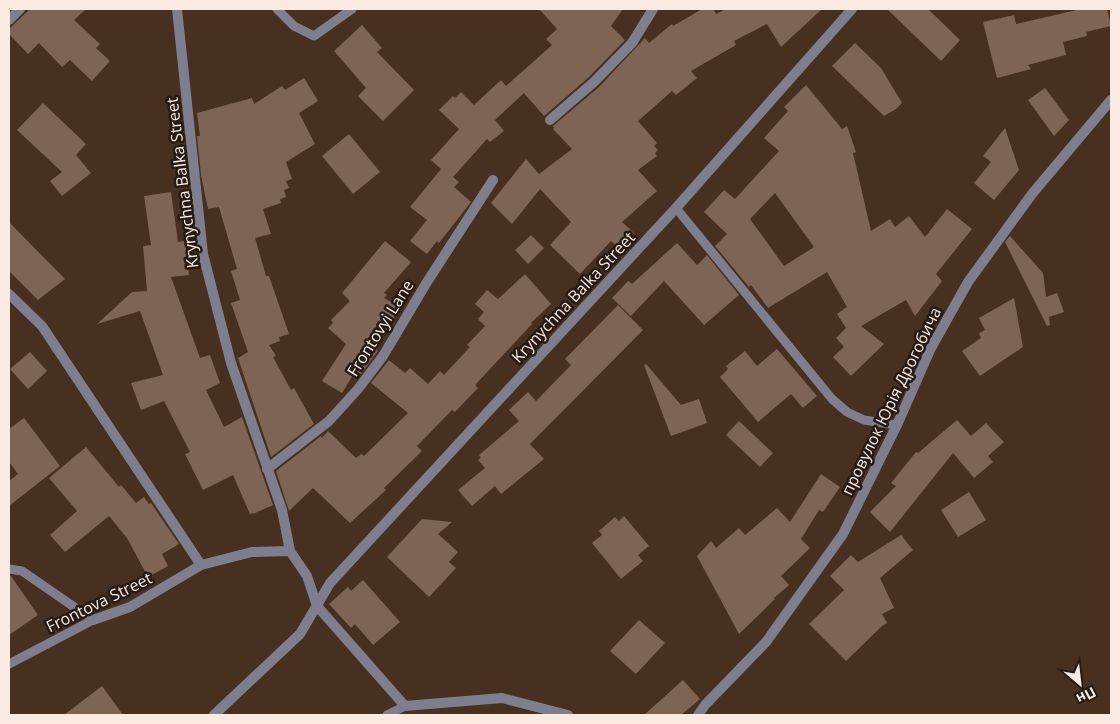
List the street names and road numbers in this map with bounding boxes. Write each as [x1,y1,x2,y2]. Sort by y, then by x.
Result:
street label: Krynychna Balka Street [161,96,203,270]
street label: Krynychna Balka Street [506,226,640,367]
street label: Frontovyi Lane [342,276,418,380]
street label: провулок Юрія Дрогобича [836,303,946,499]
street label: Frontova Street [42,567,156,637]

